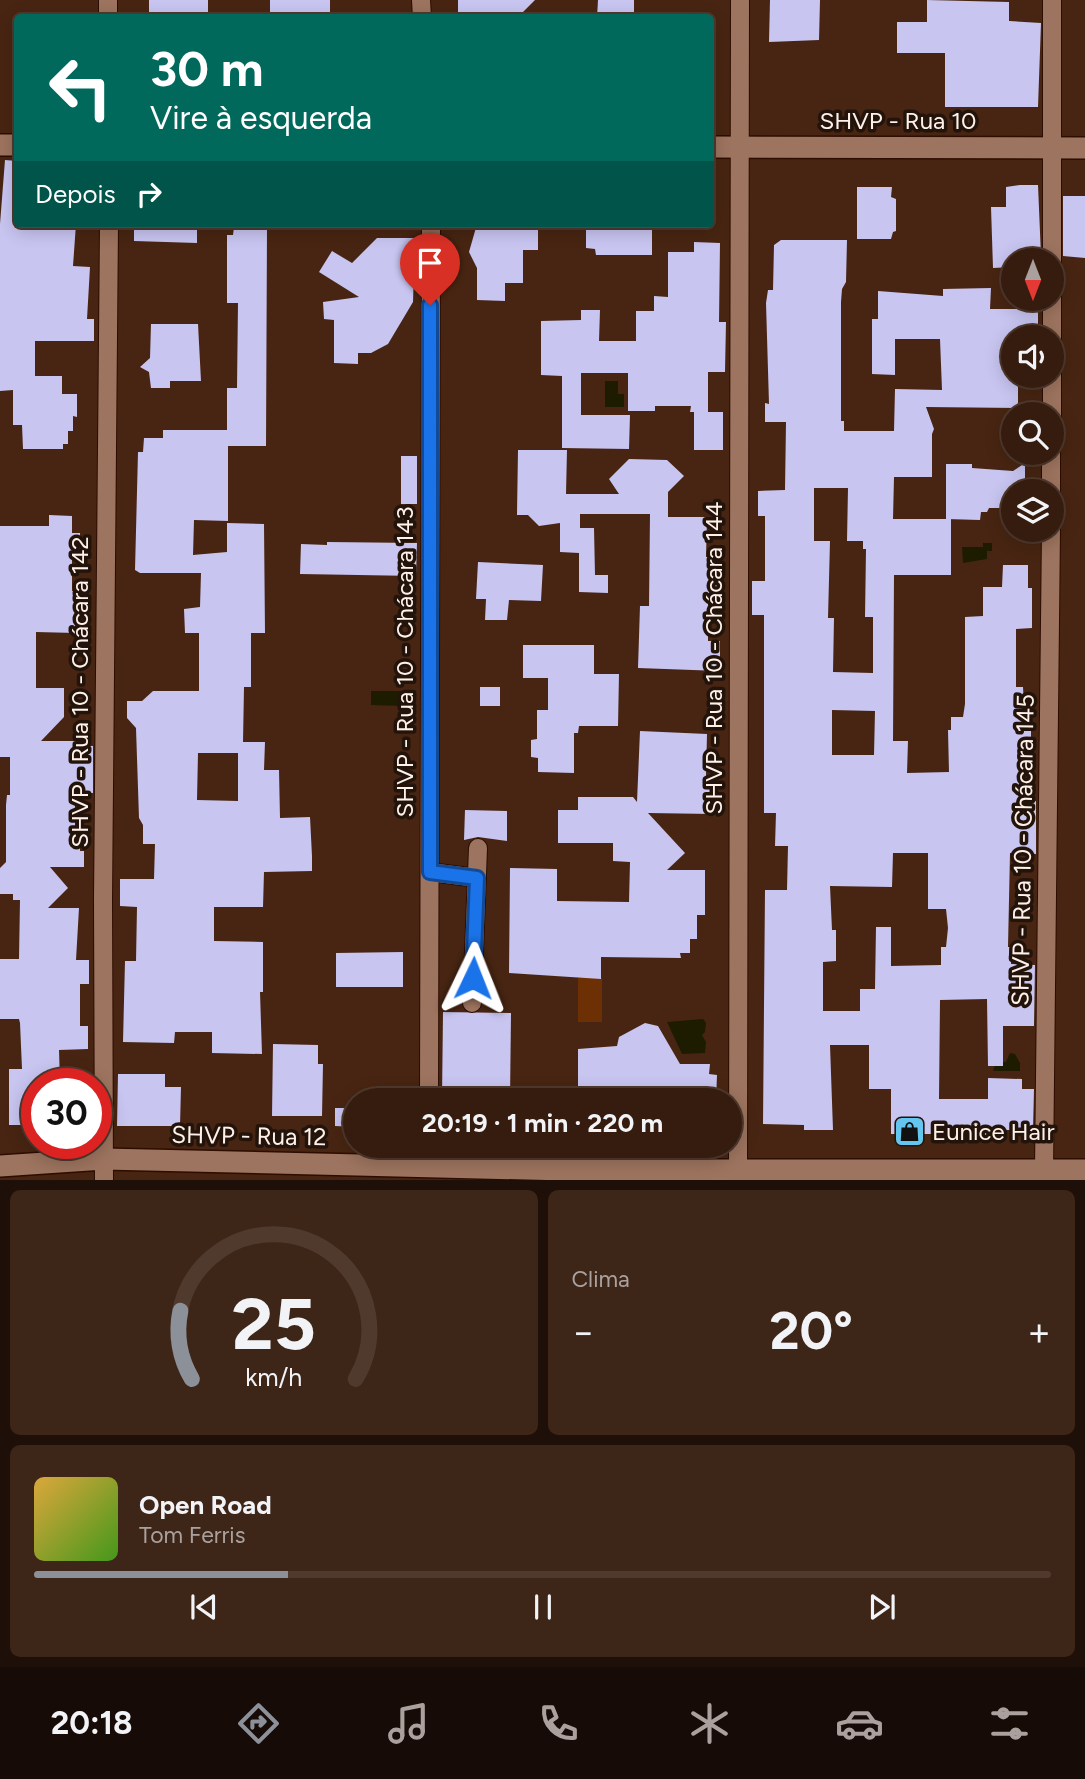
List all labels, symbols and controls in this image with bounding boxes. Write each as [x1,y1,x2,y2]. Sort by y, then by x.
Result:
text: 30 m [150,39,263,98]
icon: left [35,42,126,133]
text: Vire à esquerda [150,99,372,137]
street label: SHVP - Rua 10 [819,106,977,135]
icon: right [130,175,168,213]
text: Depois [35,178,116,210]
pin [400,233,460,305]
icon: arrive [411,244,449,282]
north arrow [1001,248,1064,312]
map controls [1001,248,1064,542]
button: sound [1001,325,1064,388]
button: search [1001,402,1064,465]
button: layers [1001,479,1064,542]
street label: SHVP - Rua 10 - Chácara 144 [699,501,728,815]
street label: SHVP - Rua 10 - Chácara 143 [390,506,419,818]
street label: SHVP - Rua 10 - Chácara 142 [65,536,94,848]
street label: SHVP - Rua 10 - Chácara 145 [1005,694,1040,1006]
position arrow [436,941,510,1015]
speed limit sign: 30 [21,1068,112,1159]
text: 20:19 · 1 min · 220 m [422,1107,663,1139]
shop icon: Eunice Hair [892,1115,926,1149]
place label: Eunice Hair [932,1117,1055,1146]
street label: SHVP - Rua 12 [171,1120,327,1151]
text: Clima [572,1265,630,1293]
text: 25 [232,1280,316,1367]
text: 20° [770,1300,853,1362]
text: − [572,1309,595,1355]
text: + [1027,1309,1051,1355]
text: km/h [245,1361,302,1391]
text: Open Road [139,1489,272,1521]
text: Tom Ferris [139,1521,245,1549]
icon: previous [185,1588,223,1626]
icon: pause [524,1588,562,1626]
icon: next [863,1588,901,1626]
icon: directions [234,1699,283,1748]
icon: music [384,1699,433,1748]
icon: phone [534,1699,583,1748]
icon: climate [685,1699,734,1748]
icon: car [835,1699,884,1748]
icon: filters [985,1699,1034,1748]
text: 20:18 [51,1704,133,1742]

